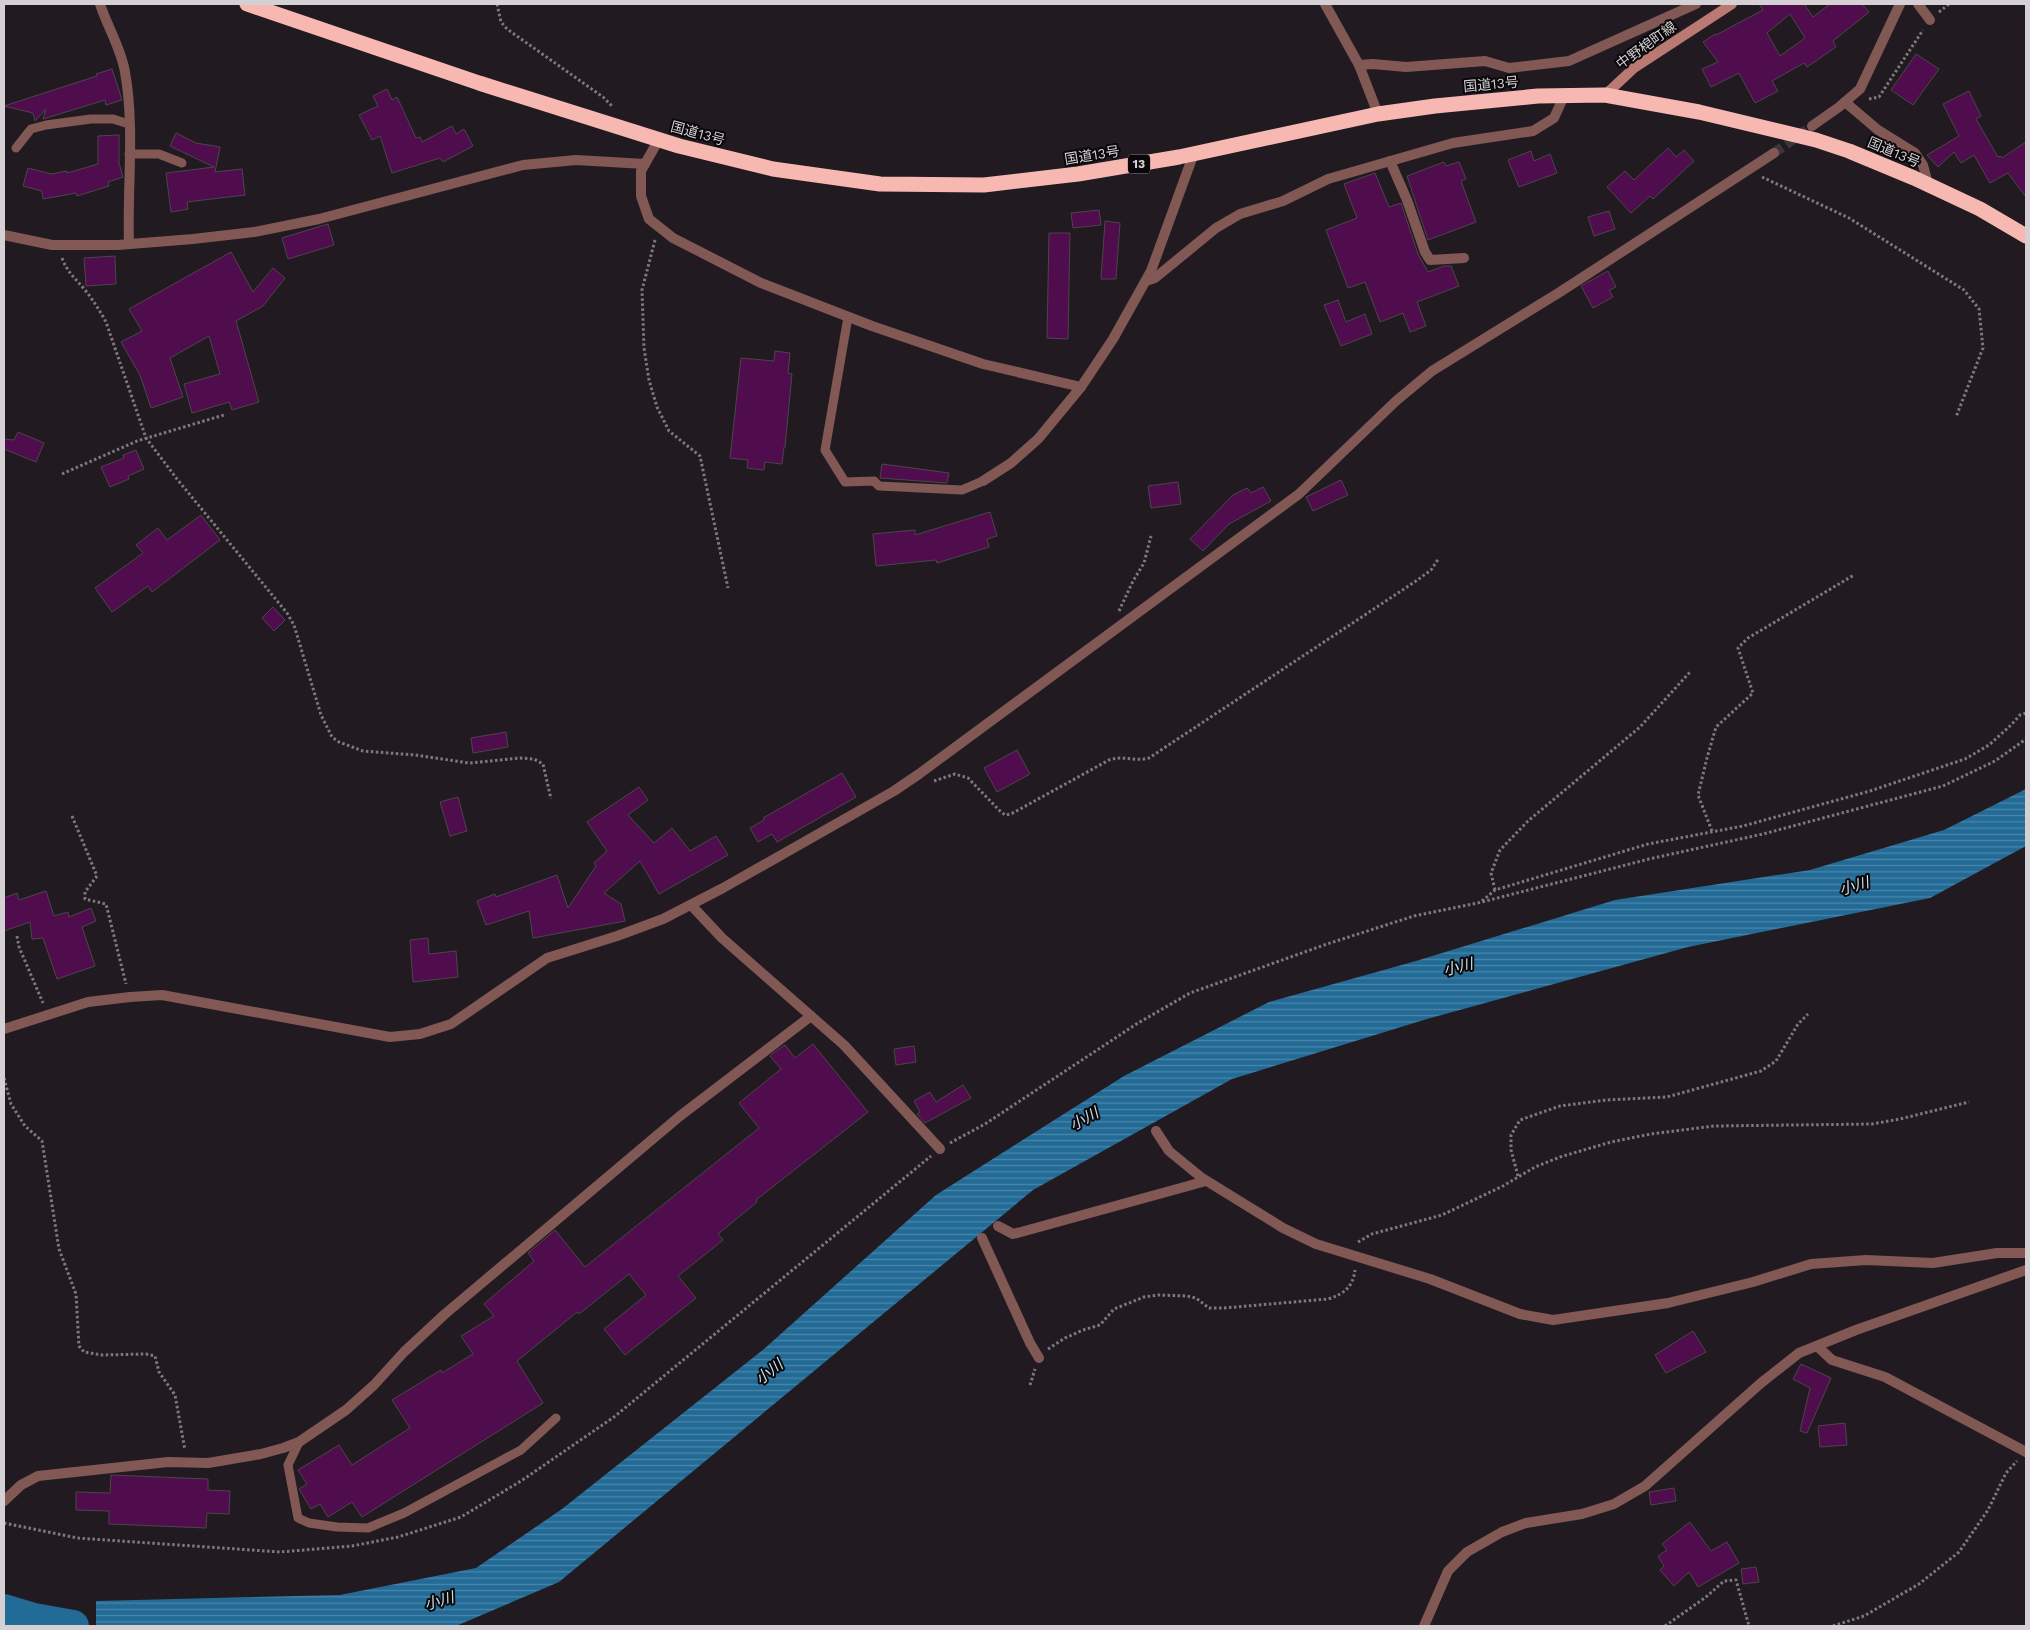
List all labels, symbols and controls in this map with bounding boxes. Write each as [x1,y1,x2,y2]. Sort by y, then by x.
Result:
street label: 中野梍町線 [1613,18,1679,72]
street label: 国道13号 [1463,74,1519,94]
street label: 国道13号 [669,118,727,148]
street label: 国道13号 [1865,134,1923,170]
street label: 国道13号 [1063,143,1121,167]
road number: 13 [1128,154,1150,173]
water label: 小川 [1837,873,1873,899]
water label: 小川 [1441,954,1477,979]
water label: 小川 [1067,1103,1103,1134]
water label: 小川 [752,1354,788,1388]
water label: 小川 [422,1588,458,1614]

